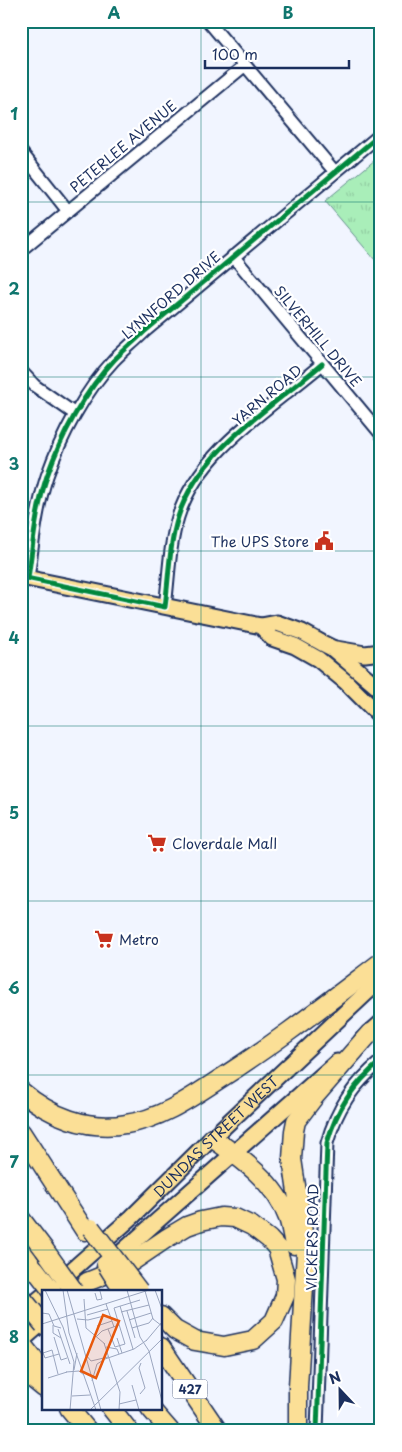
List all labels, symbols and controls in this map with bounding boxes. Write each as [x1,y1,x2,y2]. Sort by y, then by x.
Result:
text: A [108,0,121,24]
text: B [283,0,294,24]
scale bar [205,38,348,70]
text: 100 m [212,42,258,65]
street label: PETERLEE AVENUE [65,95,181,197]
text: 1 [10,101,18,125]
street label: LYNNFORD DRIVE [117,246,225,344]
text: 2 [8,276,20,300]
street label: SILVERHILL DRIVE [269,281,367,391]
street label: YARN ROAD [227,359,307,431]
text: 3 [9,451,19,475]
public building icon: The UPS Store [313,530,335,552]
place label: The UPS Store [211,531,309,552]
text: 4 [9,625,20,649]
text: 5 [9,800,19,824]
supermarket icon: Cloverdale Mall [146,832,168,854]
place label: Cloverdale Mall [172,833,277,854]
supermarket icon: Metro [93,928,115,950]
place label: Metro [119,929,159,950]
text: 6 [8,975,20,999]
street label: DUNDAS STREET WEST [148,1070,283,1201]
text: 7 [9,1149,19,1173]
street label: VICKERS ROAD [301,1183,323,1291]
inset map [42,1290,162,1410]
text: 8 [9,1324,19,1348]
north arrow [314,1364,364,1414]
text: N [326,1366,344,1389]
road number: 427 [172,1380,208,1398]

